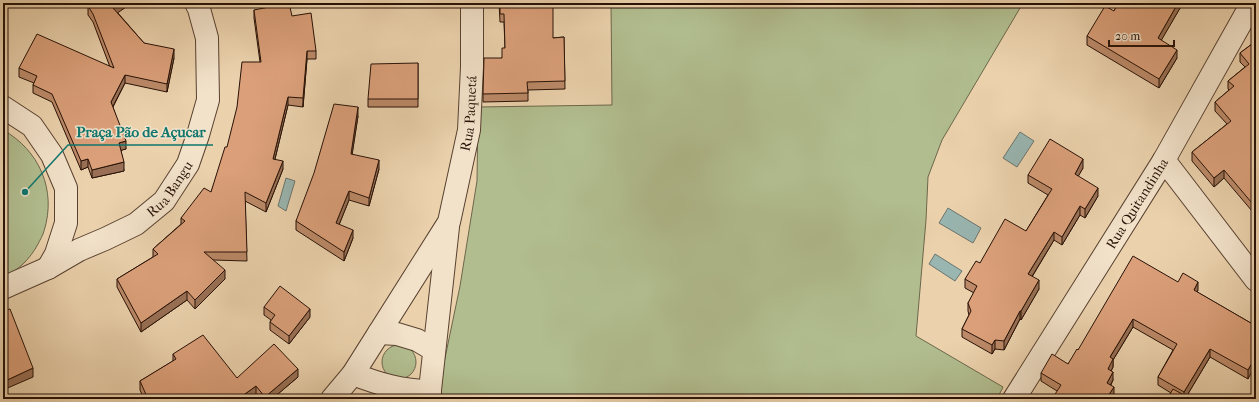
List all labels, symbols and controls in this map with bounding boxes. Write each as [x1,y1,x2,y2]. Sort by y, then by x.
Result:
scale bar [1109,22,1174,48]
text: 20 m [1115,29,1140,43]
street label: Rua Paquetá [456,75,480,153]
callout: Praça Pão de Açucar [68,118,213,145]
text: Praça Pão de Açucar [76,123,206,142]
street label: Rua Quitandinha [1102,154,1172,252]
street label: Rua Bangu [143,157,196,221]

